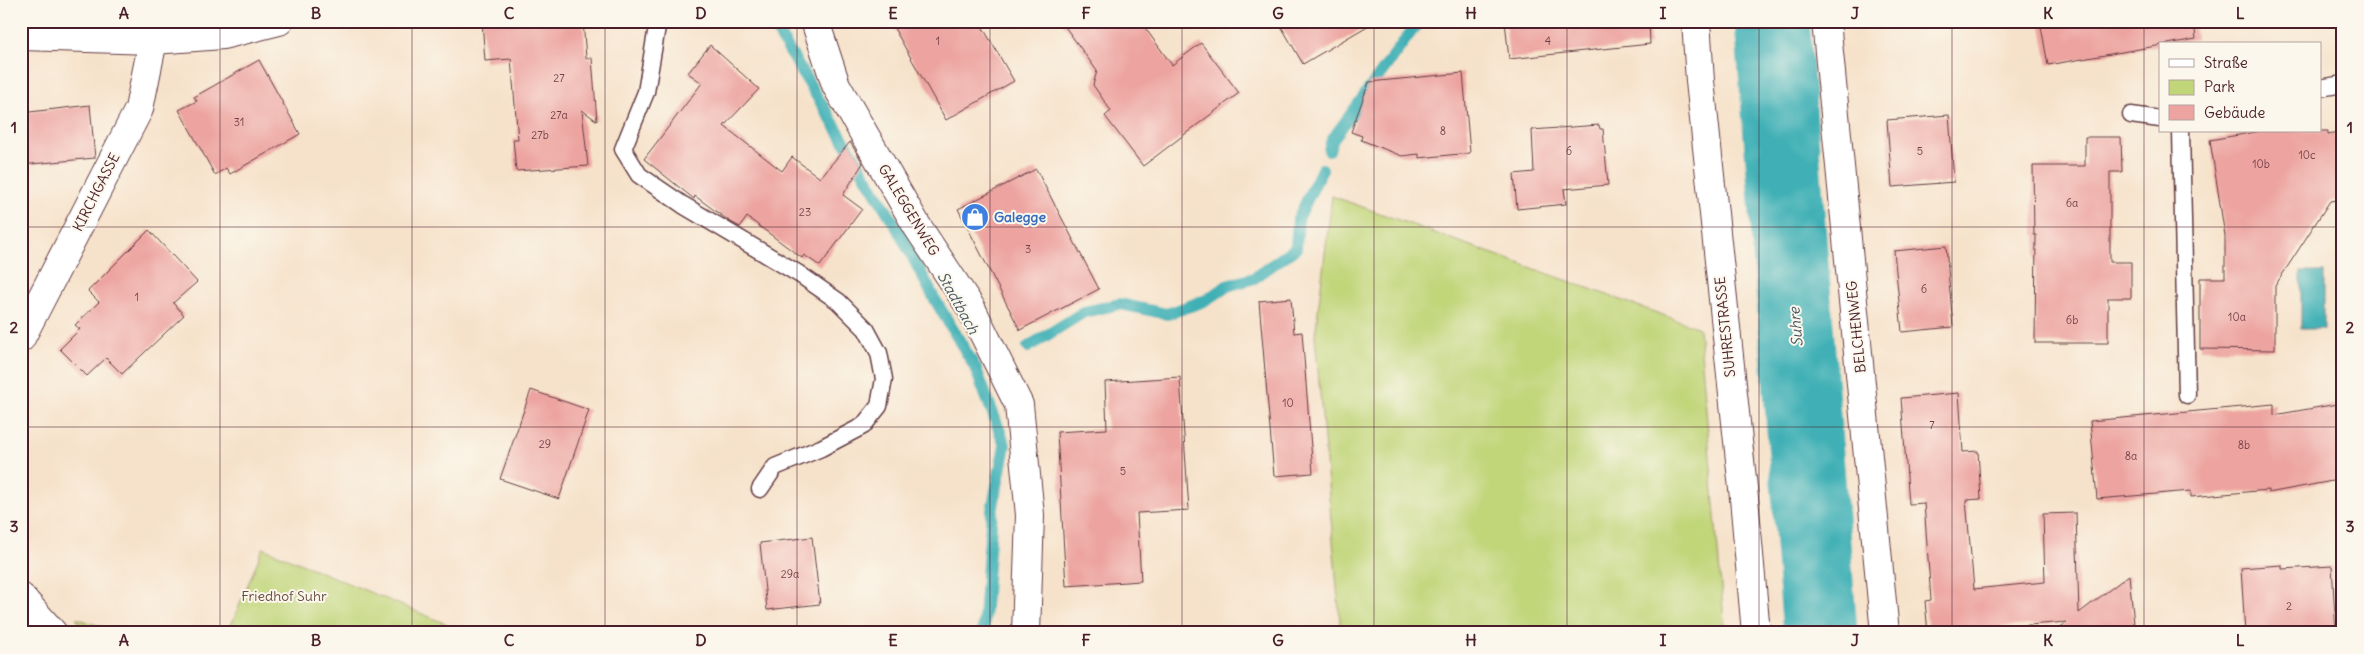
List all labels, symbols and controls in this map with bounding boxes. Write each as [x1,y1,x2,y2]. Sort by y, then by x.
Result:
text: A [119,3,129,23]
text: B [311,3,322,23]
text: C [504,3,515,23]
text: D [695,3,707,23]
text: E [888,3,898,23]
text: F [1081,3,1091,23]
text: G [1272,3,1284,23]
text: H [1465,3,1477,23]
text: I [1660,3,1667,23]
text: J [1851,3,1860,23]
text: K [2043,3,2053,23]
text: L [2236,3,2245,23]
house number: 1 [936,34,940,48]
house number: 4 [1545,34,1551,48]
legend [2159,42,2322,132]
text: Straße [2204,53,2248,72]
house number: 27 [553,71,565,85]
text: Park [2204,77,2235,96]
text: Gebäude [2204,103,2265,122]
house number: 27a [550,108,568,122]
house number: 31 [234,115,244,129]
text: 1 [11,117,17,137]
text: 1 [2347,117,2353,137]
house number: 8 [1440,124,1446,138]
house number: 27b [531,128,549,142]
house number: 6 [1566,144,1572,158]
house number: 5 [1917,144,1923,158]
house number: 10c [2298,148,2316,162]
street label: KIRCHGASSE [69,150,123,234]
house number: 10b [2252,157,2270,171]
street label: GALEGGENWEG [875,161,943,259]
house number: 6a [2066,196,2078,210]
shop icon: Galegge [960,202,990,232]
house number: 23 [799,205,811,219]
place label: Galegge [994,208,1046,226]
house number: 3 [1025,242,1031,256]
water label: Stadtbach [934,268,984,338]
street label: SUHRESTRASSE [1711,276,1739,378]
street label: BELCHENWEG [1842,280,1870,374]
house number: 6 [1921,282,1927,296]
house number: 1 [135,290,139,304]
water label: Suhre [1784,306,1807,348]
house number: 10a [2228,310,2246,324]
house number: 6b [2066,313,2078,327]
text: 2 [10,317,19,337]
text: 2 [2346,317,2355,337]
house number: 10 [1282,396,1294,410]
house number: 7 [1929,418,1935,432]
house number: 29 [539,437,551,451]
house number: 8b [2238,438,2250,452]
house number: 8a [2125,449,2137,463]
house number: 5 [1120,464,1126,478]
text: 3 [9,516,19,536]
text: 3 [2345,516,2355,536]
house number: 29a [781,567,799,581]
park label: Friedhof Suhr [241,587,327,605]
house number: 2 [2286,599,2292,613]
text: A [119,630,129,650]
text: B [311,630,322,650]
text: C [504,630,515,650]
text: D [695,630,707,650]
text: E [888,630,898,650]
text: F [1081,630,1091,650]
text: G [1272,630,1284,650]
text: H [1465,630,1477,650]
text: I [1660,630,1667,650]
text: J [1851,630,1860,650]
text: K [2043,630,2053,650]
text: L [2236,630,2245,650]

